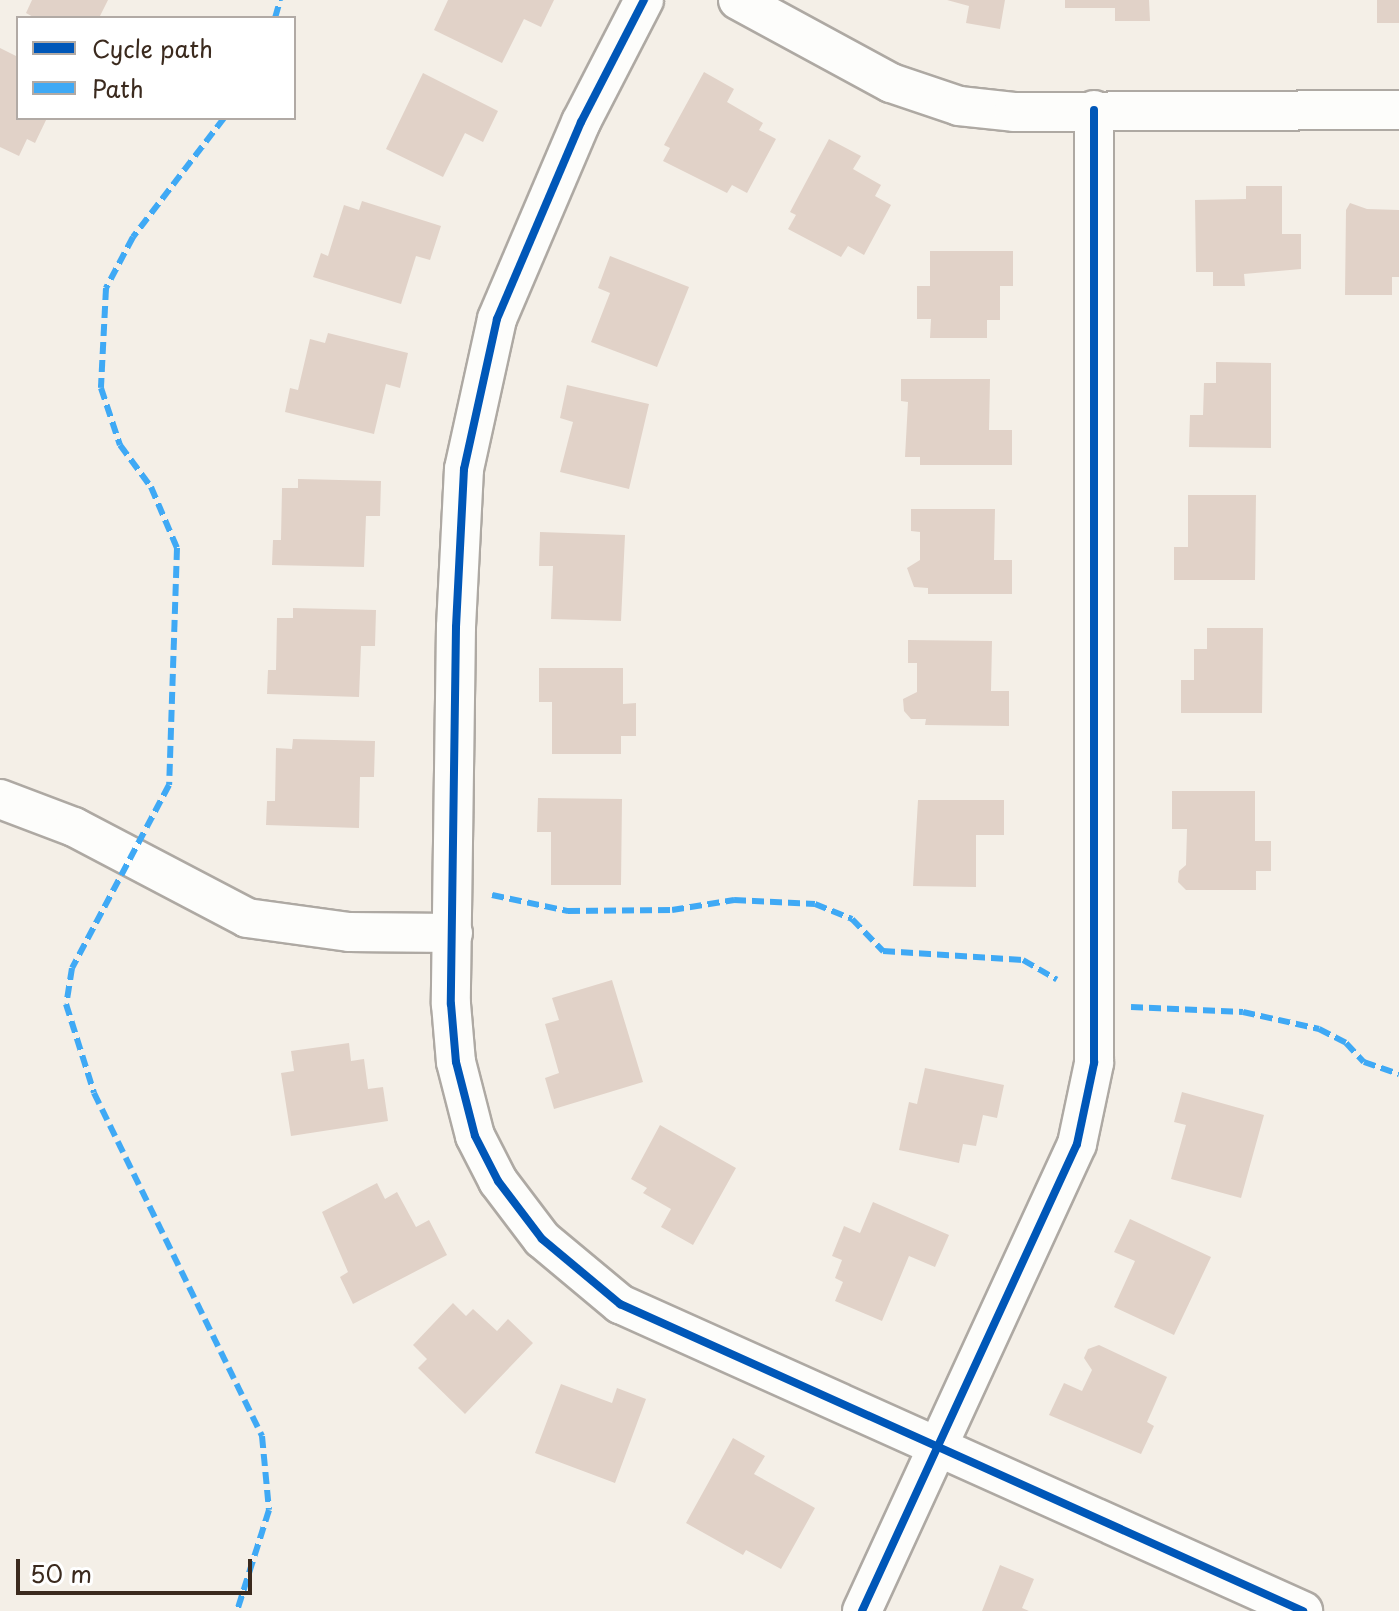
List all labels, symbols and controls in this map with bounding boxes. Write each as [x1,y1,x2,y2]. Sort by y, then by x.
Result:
legend [16,16,296,120]
text: Cycle path [92,30,213,66]
text: Path [92,70,144,106]
scale bar [20,1543,256,1593]
text: 50 m [30,1555,92,1591]

